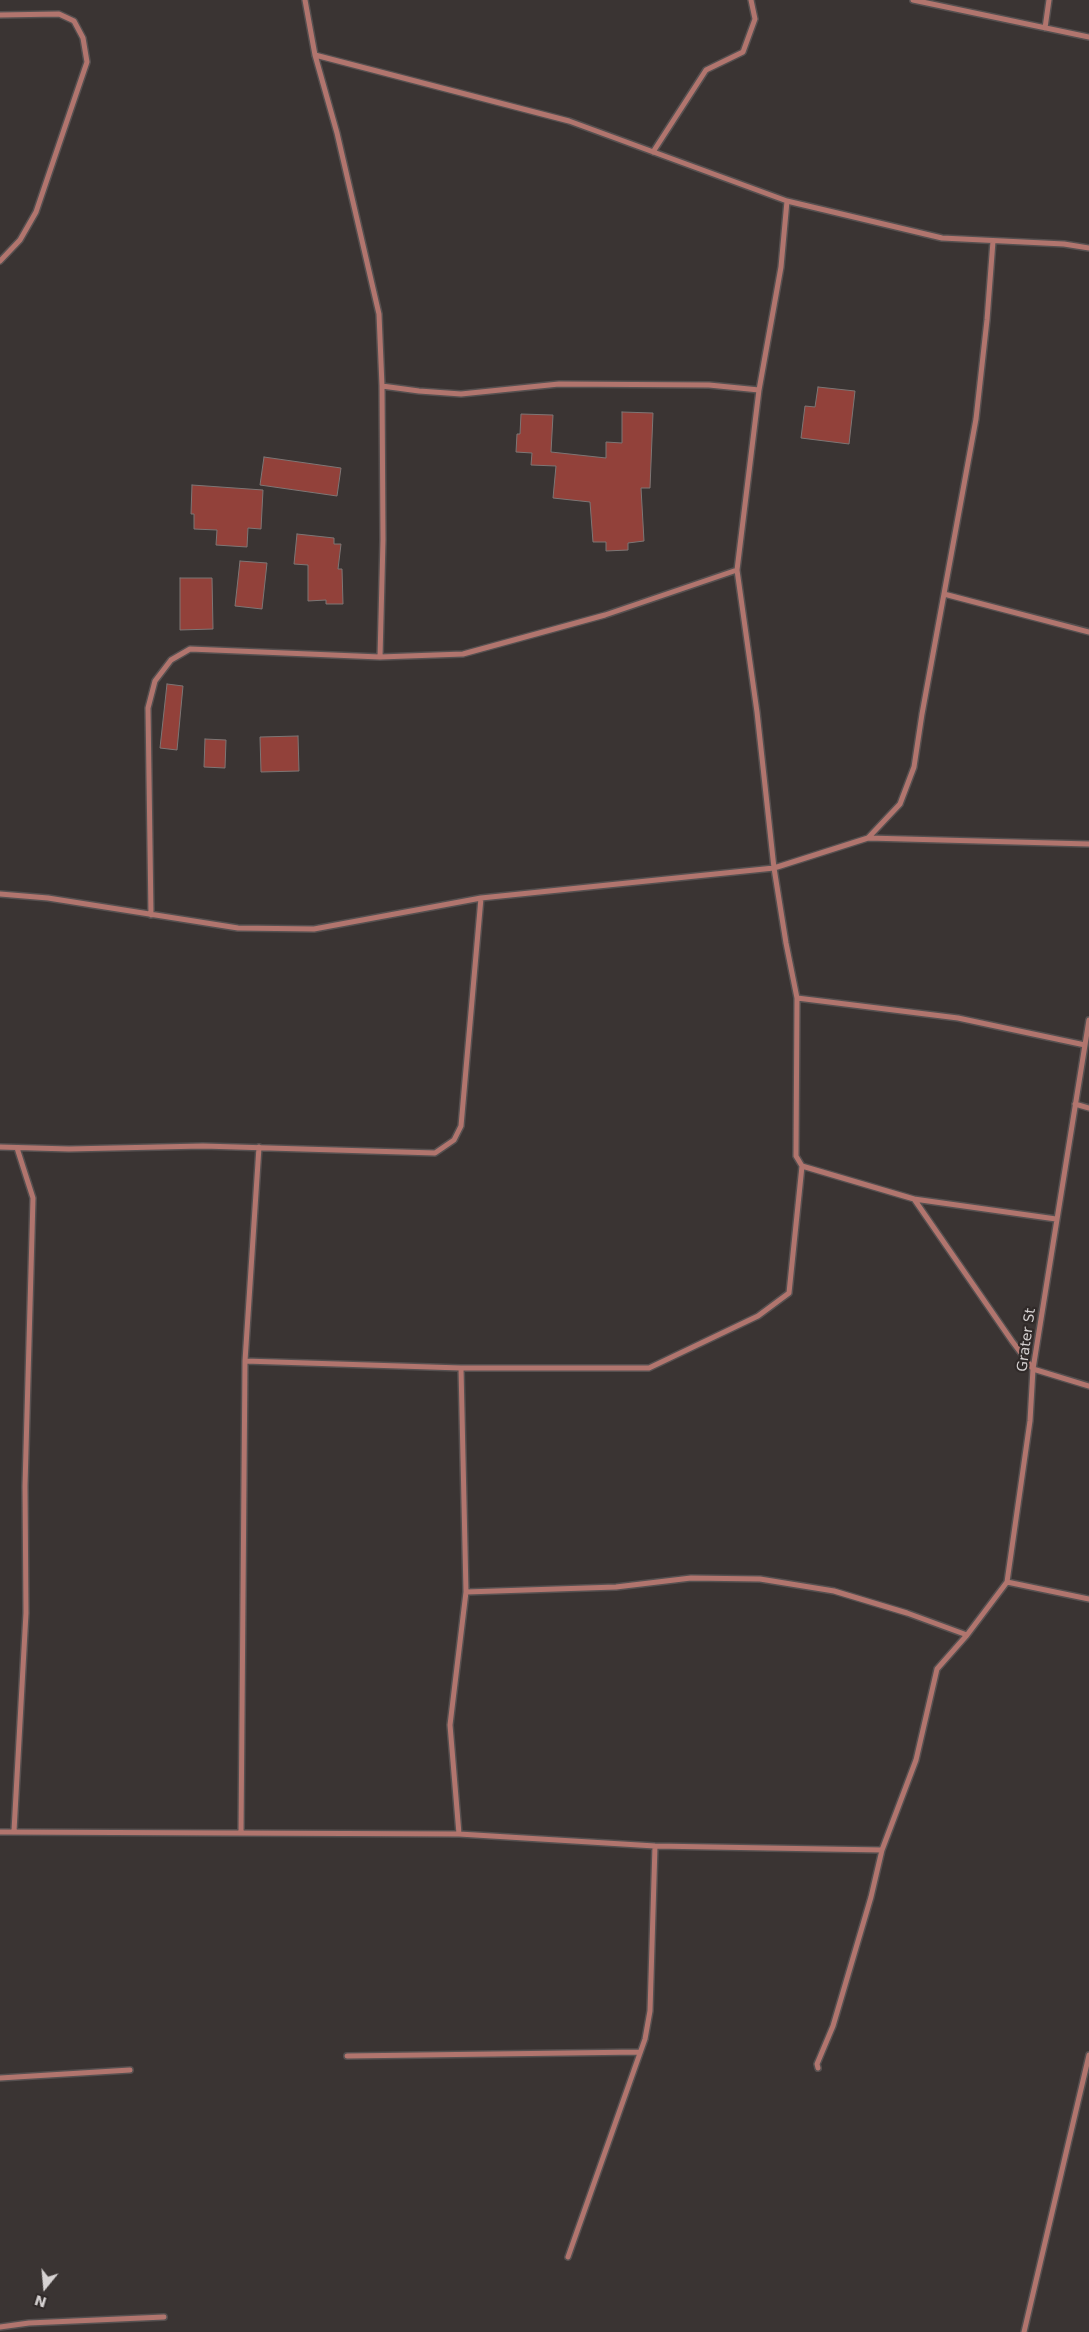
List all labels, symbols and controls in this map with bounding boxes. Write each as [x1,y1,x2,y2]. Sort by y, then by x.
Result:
street label: Grater St [1014,1307,1040,1373]
north arrow [20,2262,70,2312]
text: N [33,2292,49,2311]

